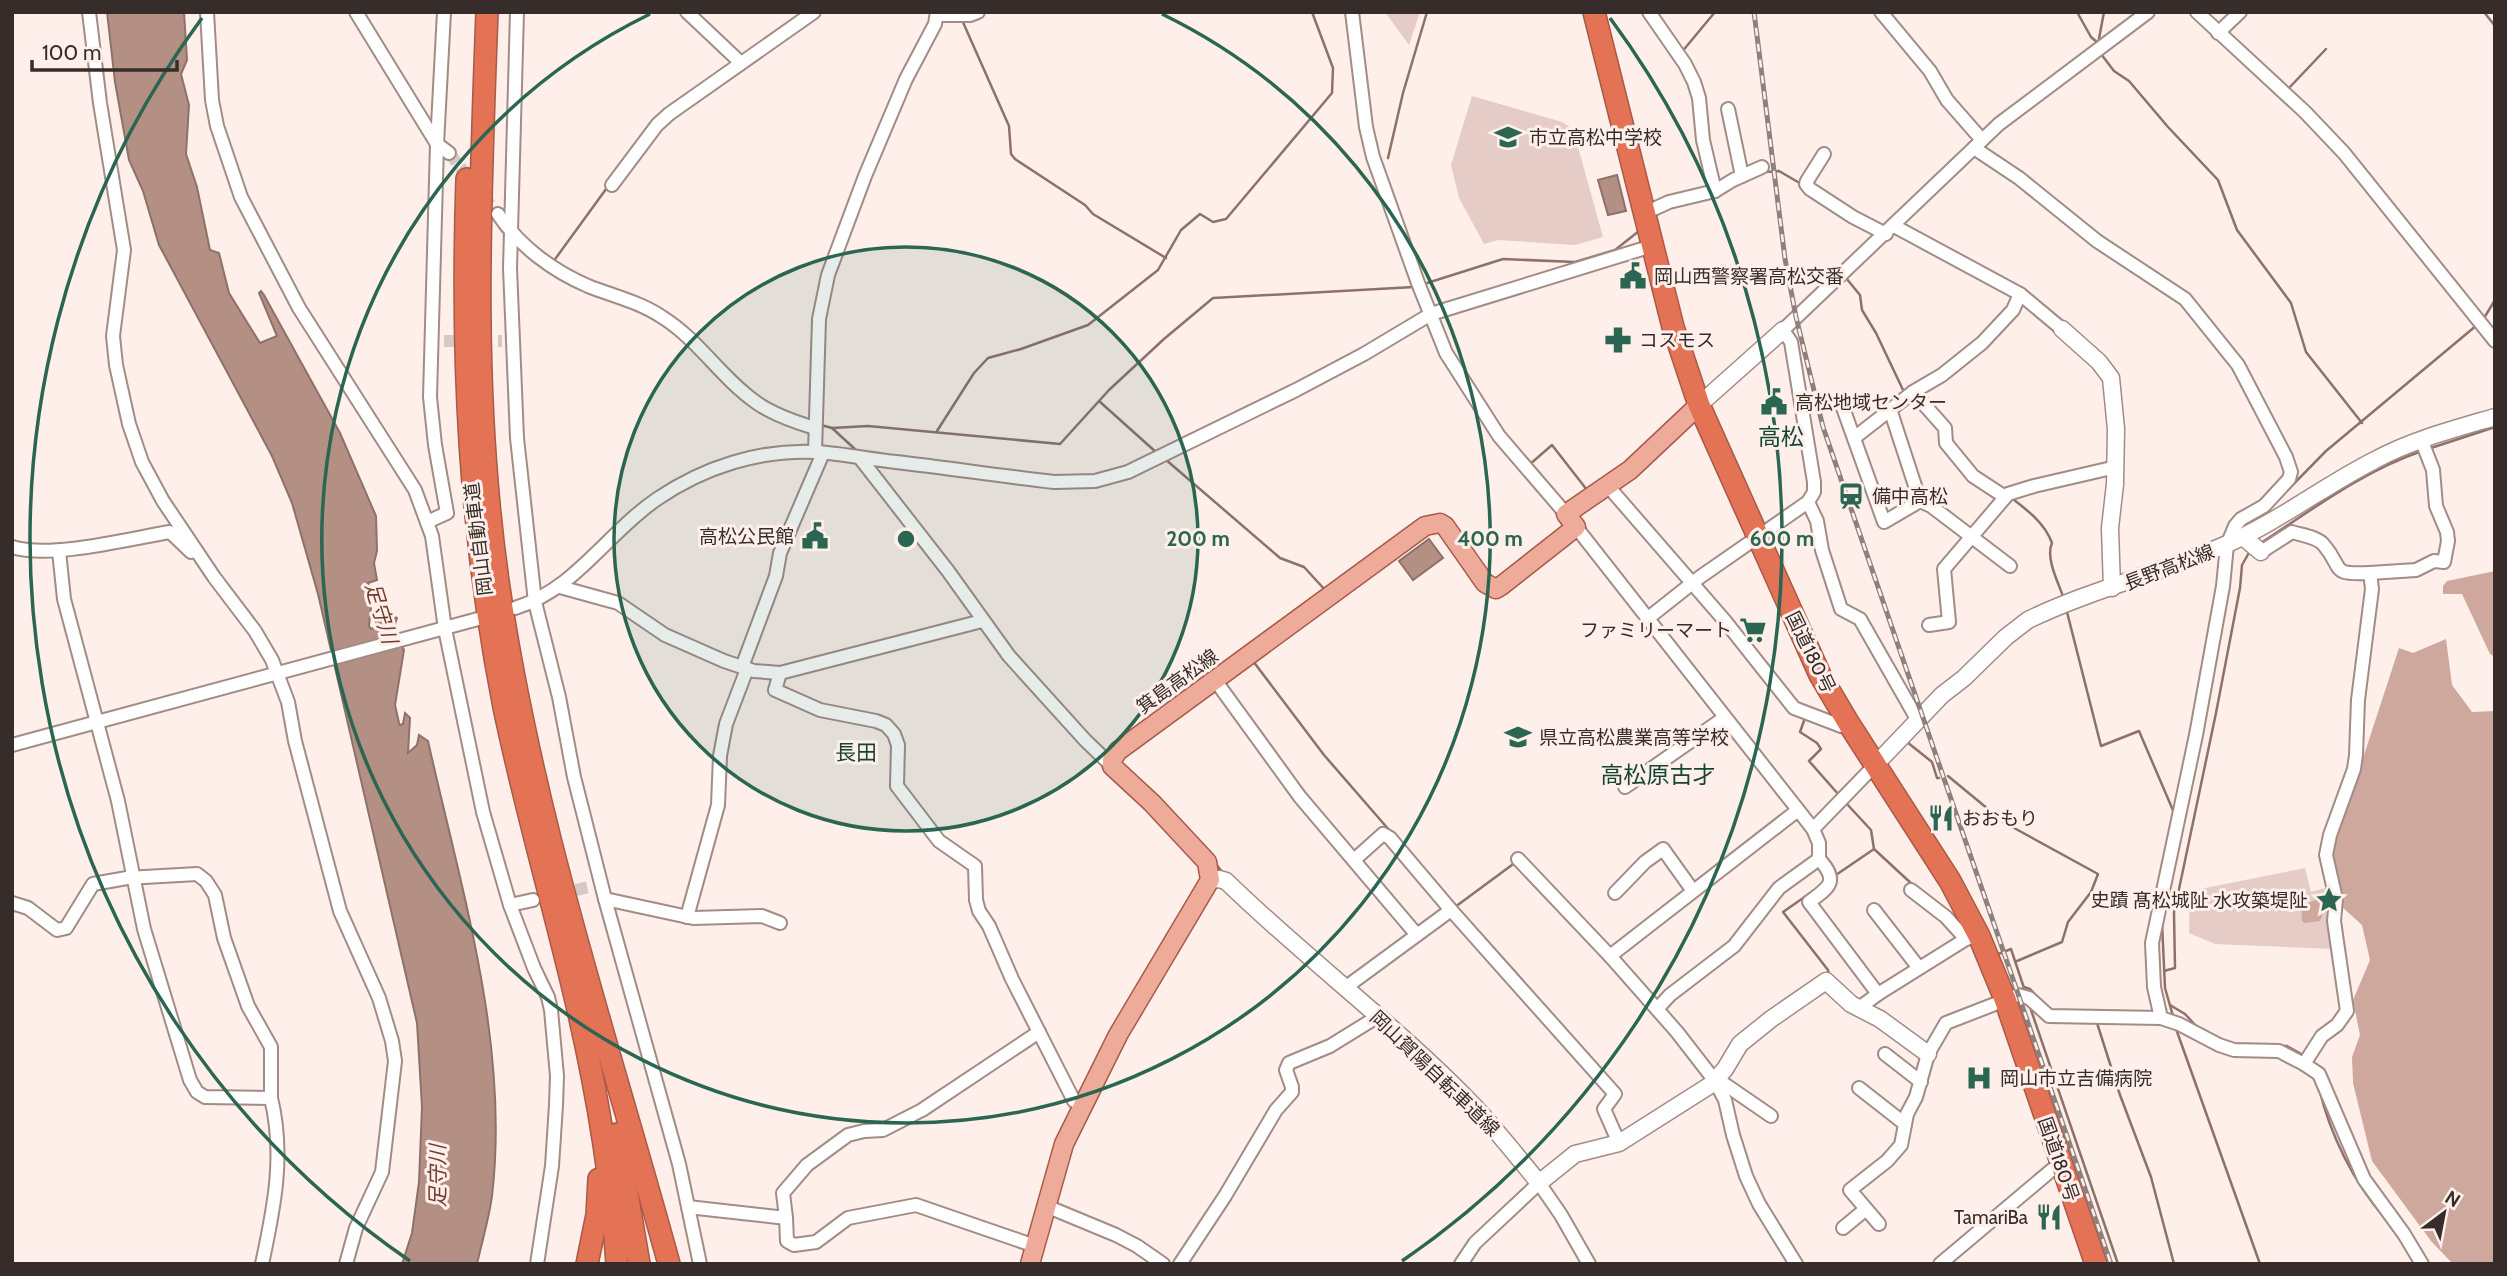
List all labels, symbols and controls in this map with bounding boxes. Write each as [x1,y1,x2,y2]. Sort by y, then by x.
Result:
scale bar [32,28,177,72]
text: 100 m [42,40,101,65]
school or university icon: 市立高松中学校 [1493,122,1523,152]
place label: 市立高松中学校 [1529,126,1662,149]
public building icon: 岡山西警察署高松交番 [1618,261,1648,291]
place label: 岡山西警察署高松交番 [1654,265,1844,288]
pharmacy icon: コスモス [1603,325,1633,355]
place label: コスモス [1639,329,1715,352]
public building icon: 高松地域センター [1759,387,1789,417]
place label: 高松地域センター [1795,391,1947,414]
district label: 高松 [1758,423,1804,451]
street label: 岡山自動車道 [460,481,497,597]
station icon: 備中高松 [1836,481,1866,511]
place label: 備中高松 [1872,485,1948,508]
public building icon: 高松公民館 [800,521,830,551]
place label: 高松公民館 [699,525,794,548]
text: 200 m [1166,526,1230,551]
text: 400 m [1457,526,1523,551]
text: 600 m [1750,526,1814,551]
centre of rings [894,527,918,551]
street label: 長野高松線 [2121,540,2218,595]
water label: 足守川 [360,579,403,649]
street label: 国道180号 [1781,608,1840,697]
supermarket icon: ファミリーマート [1738,615,1768,645]
place label: ファミリーマート [1580,619,1732,642]
street label: 箕島高松線 [1132,644,1222,719]
school or university icon: 県立高松農業高等学校 [1503,722,1533,752]
place label: 県立高松農業高等学校 [1539,726,1729,749]
district label: 長田 [835,740,877,765]
district label: 高松原古才 [1601,761,1716,789]
restaurant icon: おおもり [1926,803,1956,833]
place label: おおもり [1962,807,2038,830]
place icon: 史蹟 髙松城阯 水攻築堤阯 [2314,885,2344,915]
place label: 史蹟 髙松城阯 水攻築堤阯 [2090,889,2308,912]
street label: 岡山賀陽自転車道線 [1365,1006,1504,1141]
hospital icon: 岡山市立吉備病院 [1964,1063,1994,1093]
place label: 岡山市立吉備病院 [2000,1067,2152,1090]
street label: 国道180号 [2033,1114,2084,1205]
water label: 足守川 [425,1143,450,1208]
north arrow [2409,1178,2479,1248]
text: N [2441,1186,2465,1212]
restaurant icon: TamariBa [2034,1202,2064,1232]
place label: TamariBa [1954,1206,2028,1229]

